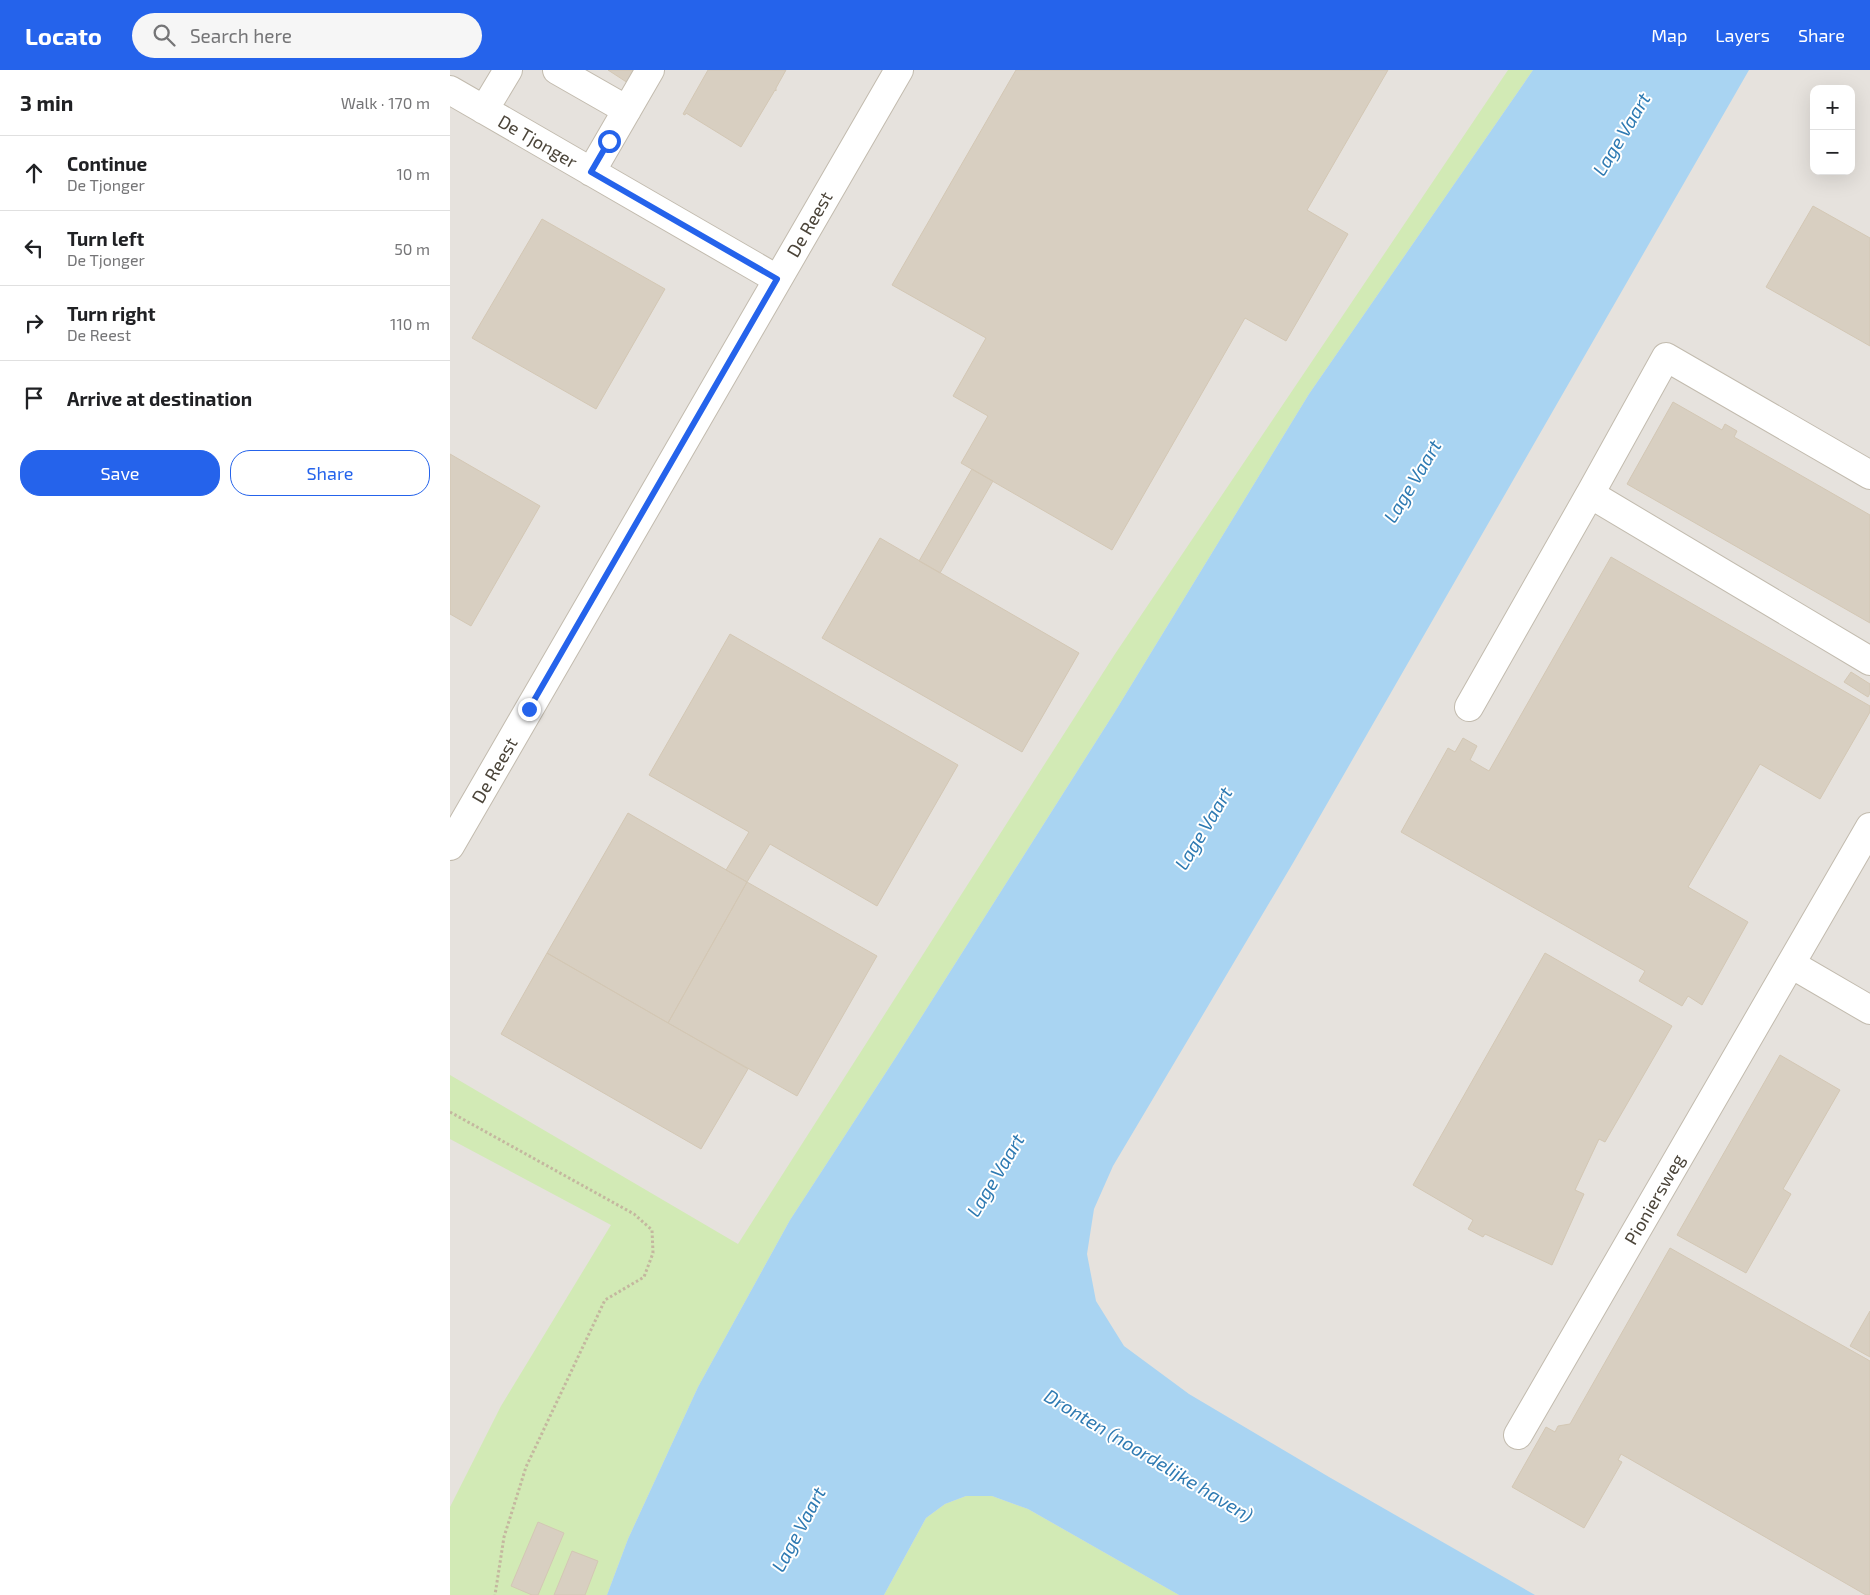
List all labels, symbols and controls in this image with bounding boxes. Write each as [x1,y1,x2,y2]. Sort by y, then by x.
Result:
search box [132,13,482,58]
text: Locato [25,21,102,50]
icon: search [150,21,178,49]
text: Search here [190,24,292,47]
text: Map [1651,24,1687,46]
text: Layers [1715,24,1770,46]
text: Share [1798,24,1845,46]
map controls [1810,85,1855,175]
button: + [1810,85,1855,130]
water label: Lage Vaart [1587,88,1655,180]
text: 3 min [20,90,73,115]
text: Walk · 170 m [341,93,430,112]
street label: De Tjonger [495,110,581,172]
route start [598,130,621,153]
button: − [1810,130,1855,175]
text: Continue [67,152,147,175]
icon: ahead [20,159,48,187]
text: 10 m [396,164,430,183]
text: De Tjonger [67,175,145,194]
street label: De Reest [781,187,837,261]
text: Turn left [67,227,144,250]
icon: left [20,234,48,262]
text: 50 m [394,239,430,258]
text: De Tjonger [67,250,145,269]
text: Turn right [67,302,155,325]
icon: right [20,309,48,337]
text: 110 m [390,314,430,333]
text: De Reest [67,325,131,344]
icon: arrive [20,384,48,412]
text: Arrive at destination [67,387,252,410]
water label: Lage Vaart [1378,435,1446,527]
button: Save [20,450,220,496]
button: Share [230,450,430,496]
route end [518,698,541,721]
street label: De Reest [466,733,522,807]
water label: Lage Vaart [1169,782,1237,874]
water label: Lage Vaart [961,1129,1029,1221]
street label: Pioniersweg [1619,1150,1689,1248]
water label: Dronten (noordelijke haven) [1041,1384,1258,1527]
water label: Lage Vaart [766,1482,830,1575]

